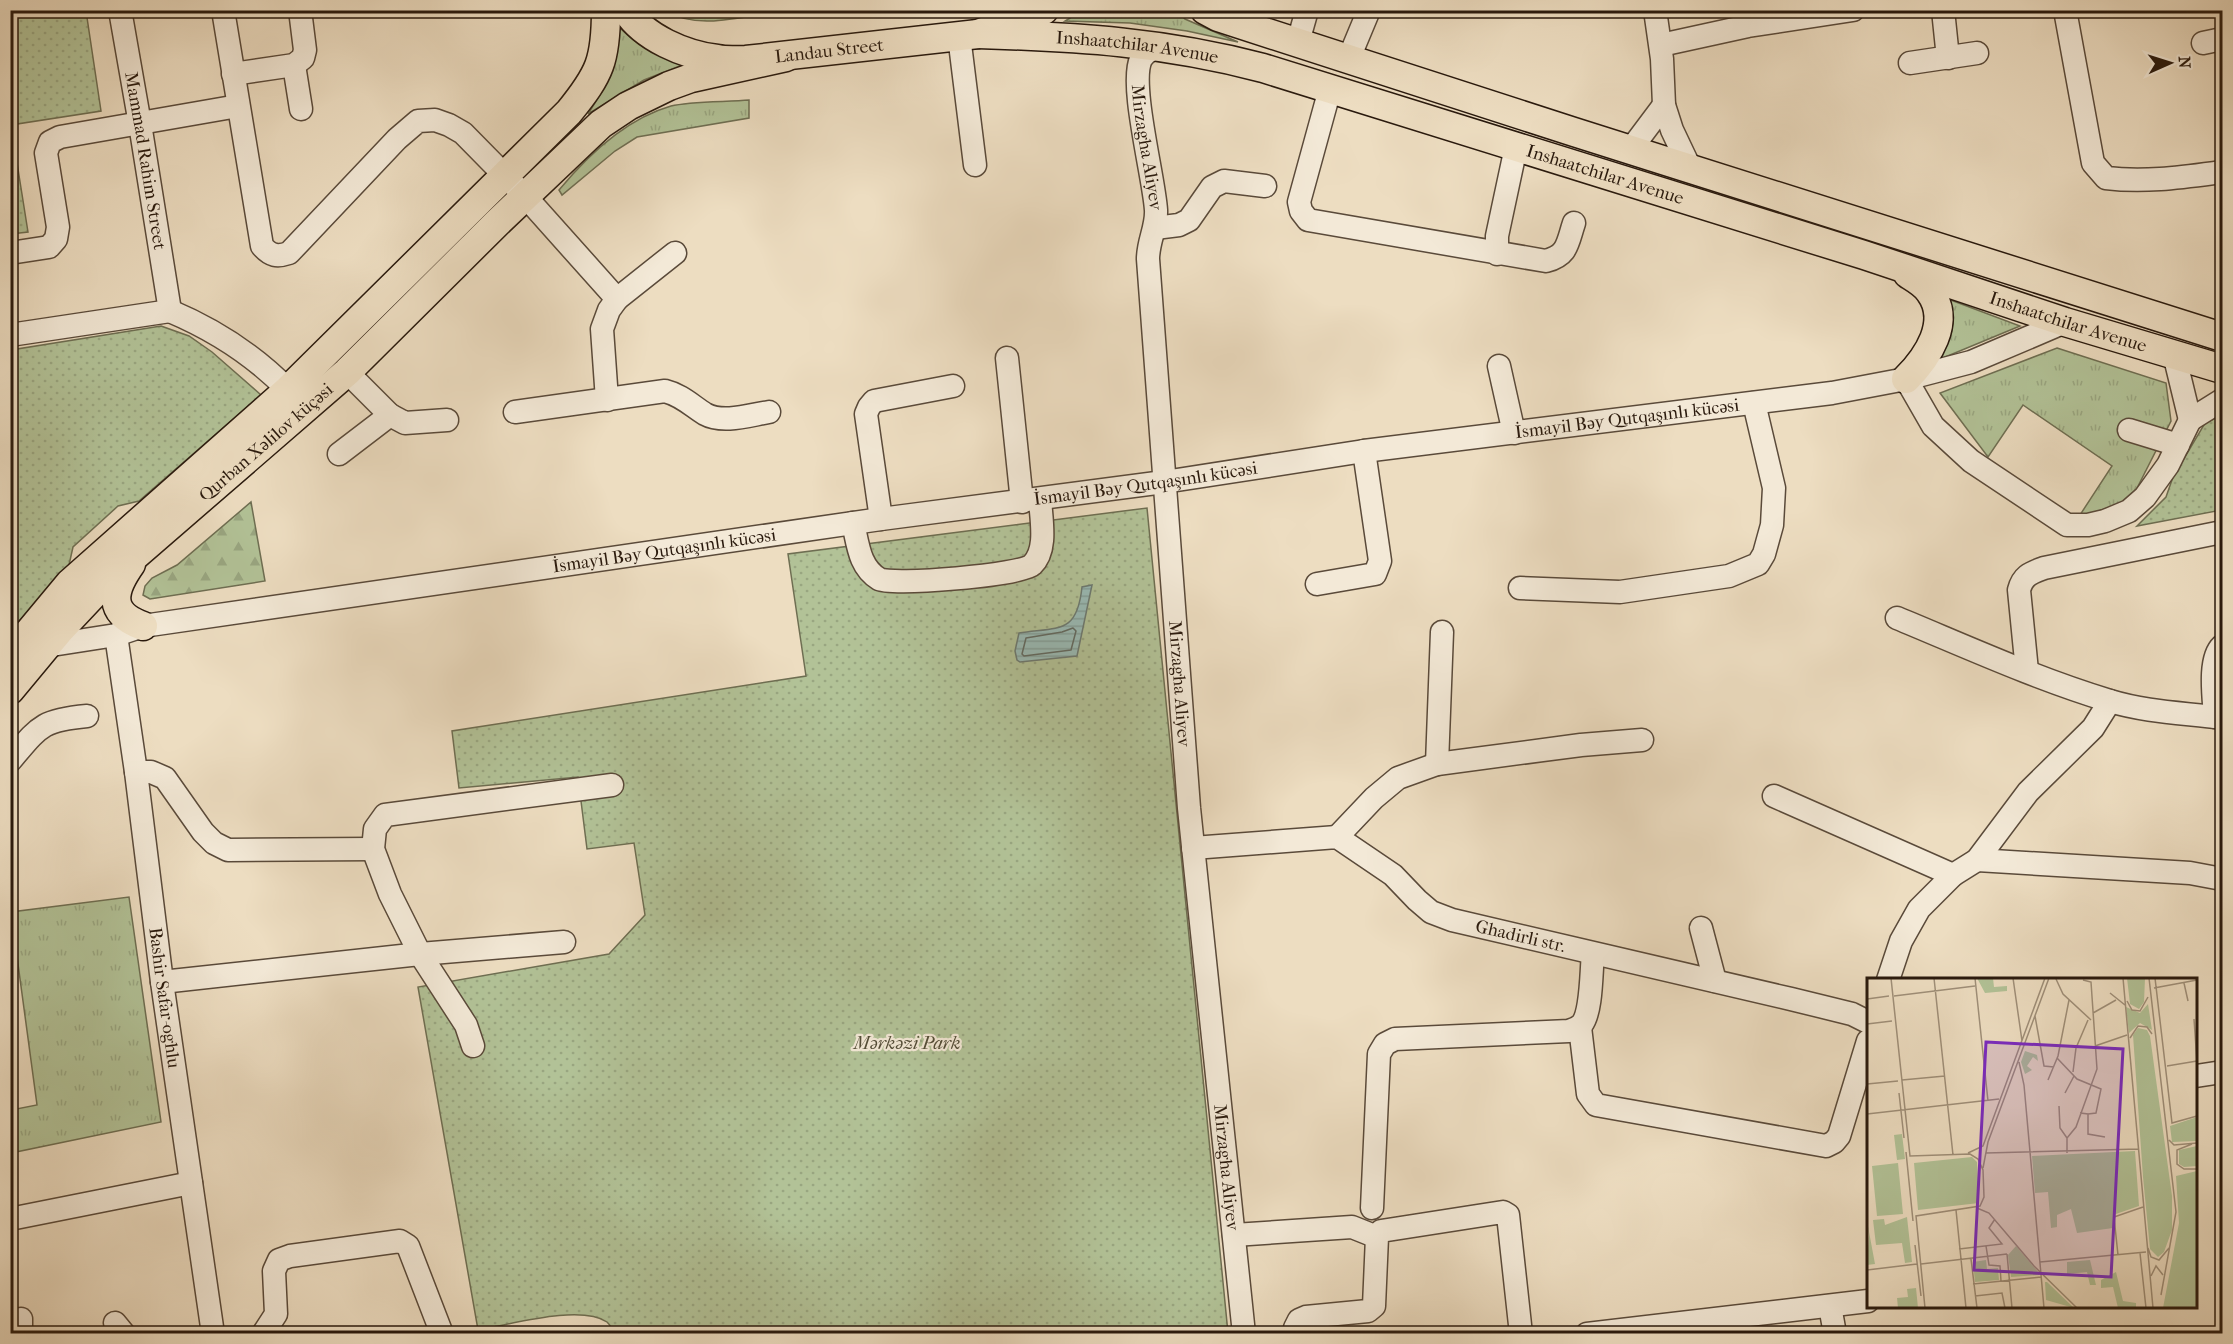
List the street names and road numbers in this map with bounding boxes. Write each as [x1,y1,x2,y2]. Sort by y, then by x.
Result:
street label: Inshaatchilar Avenue [1056,27,1220,68]
street label: Landau Street [774,34,885,67]
street label: Mammad Rahim Street [121,70,171,252]
street label: Mirzagha Aliyev [1127,84,1167,212]
street label: Inshaatchilar Avenue [1524,140,1686,209]
street label: Inshaatchilar Avenue [1987,287,2149,356]
street label: Qurban Xəlilov küçəsi [195,378,338,506]
street label: İsmayil Bəy Qutqaşınlı kücəsi [1514,394,1741,443]
street label: İsmayil Bəy Qutqaşınlı kücəsi [1032,457,1259,509]
street label: İsmayil Bəy Qutqaşınlı kücəsi [551,524,778,577]
street label: Mirzagha Aliyev [1165,620,1195,748]
street label: Ghadirli str. [1473,915,1568,957]
street label: Bashir Safar-oghlu [145,926,185,1069]
street label: Mirzagha Aliyev [1210,1103,1244,1232]

